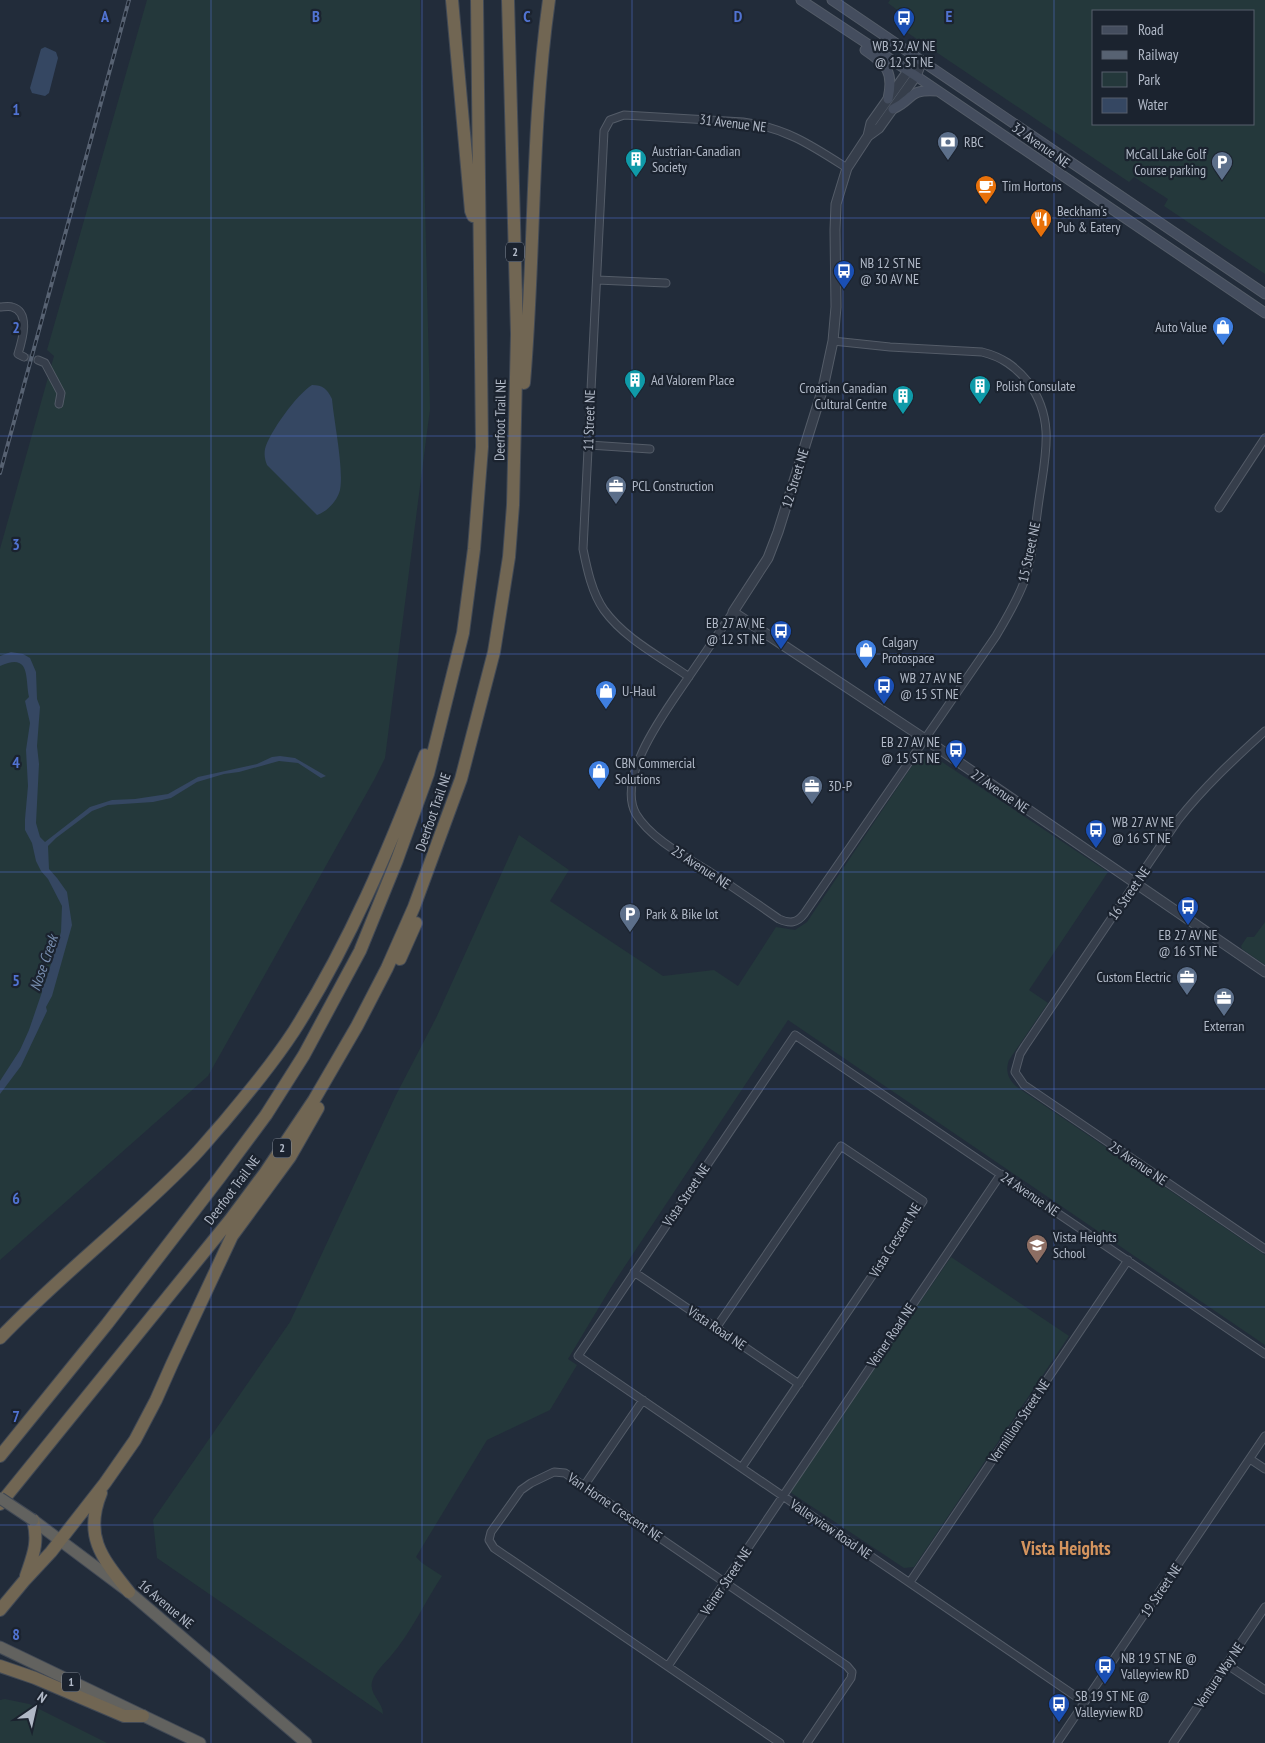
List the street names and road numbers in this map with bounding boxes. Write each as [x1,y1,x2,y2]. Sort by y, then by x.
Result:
street label: 31 Avenue NE [699,110,767,136]
street label: 32 Avenue NE [1008,118,1074,172]
road number: 2 [506,242,524,262]
street label: Deerfoot Trail NE [490,379,510,461]
street label: 11 Street NE [579,389,599,451]
street label: 12 Street NE [777,446,813,510]
street label: 15 Street NE [1014,520,1044,584]
street label: 27 Avenue NE [967,765,1033,817]
street label: Deerfoot Trail NE [411,770,455,854]
street label: 25 Avenue NE [668,841,734,893]
street label: 16 Street NE [1104,863,1154,923]
street label: 25 Avenue NE [1105,1137,1171,1189]
road number: 2 [273,1138,291,1158]
street label: Deerfoot Trail NE [200,1152,264,1228]
street label: Vista Street NE [658,1160,714,1231]
street label: 24 Avenue NE [997,1168,1063,1220]
street label: Vista Crescent NE [865,1199,925,1281]
street label: Veiner Road NE [862,1299,919,1371]
street label: Vista Road NE [683,1301,750,1354]
street label: Vermillion Street NE [984,1375,1054,1467]
street label: Van Horne Crescent NE [563,1468,666,1545]
street label: Valleyview Road NE [786,1495,875,1563]
street label: Veiner Street NE [696,1543,756,1620]
street label: 19 Street NE [1136,1560,1186,1620]
street label: 16 Avenue NE [135,1576,197,1632]
street label: Ventura Way NE [1190,1639,1248,1712]
road number: 1 [62,1672,80,1691]

